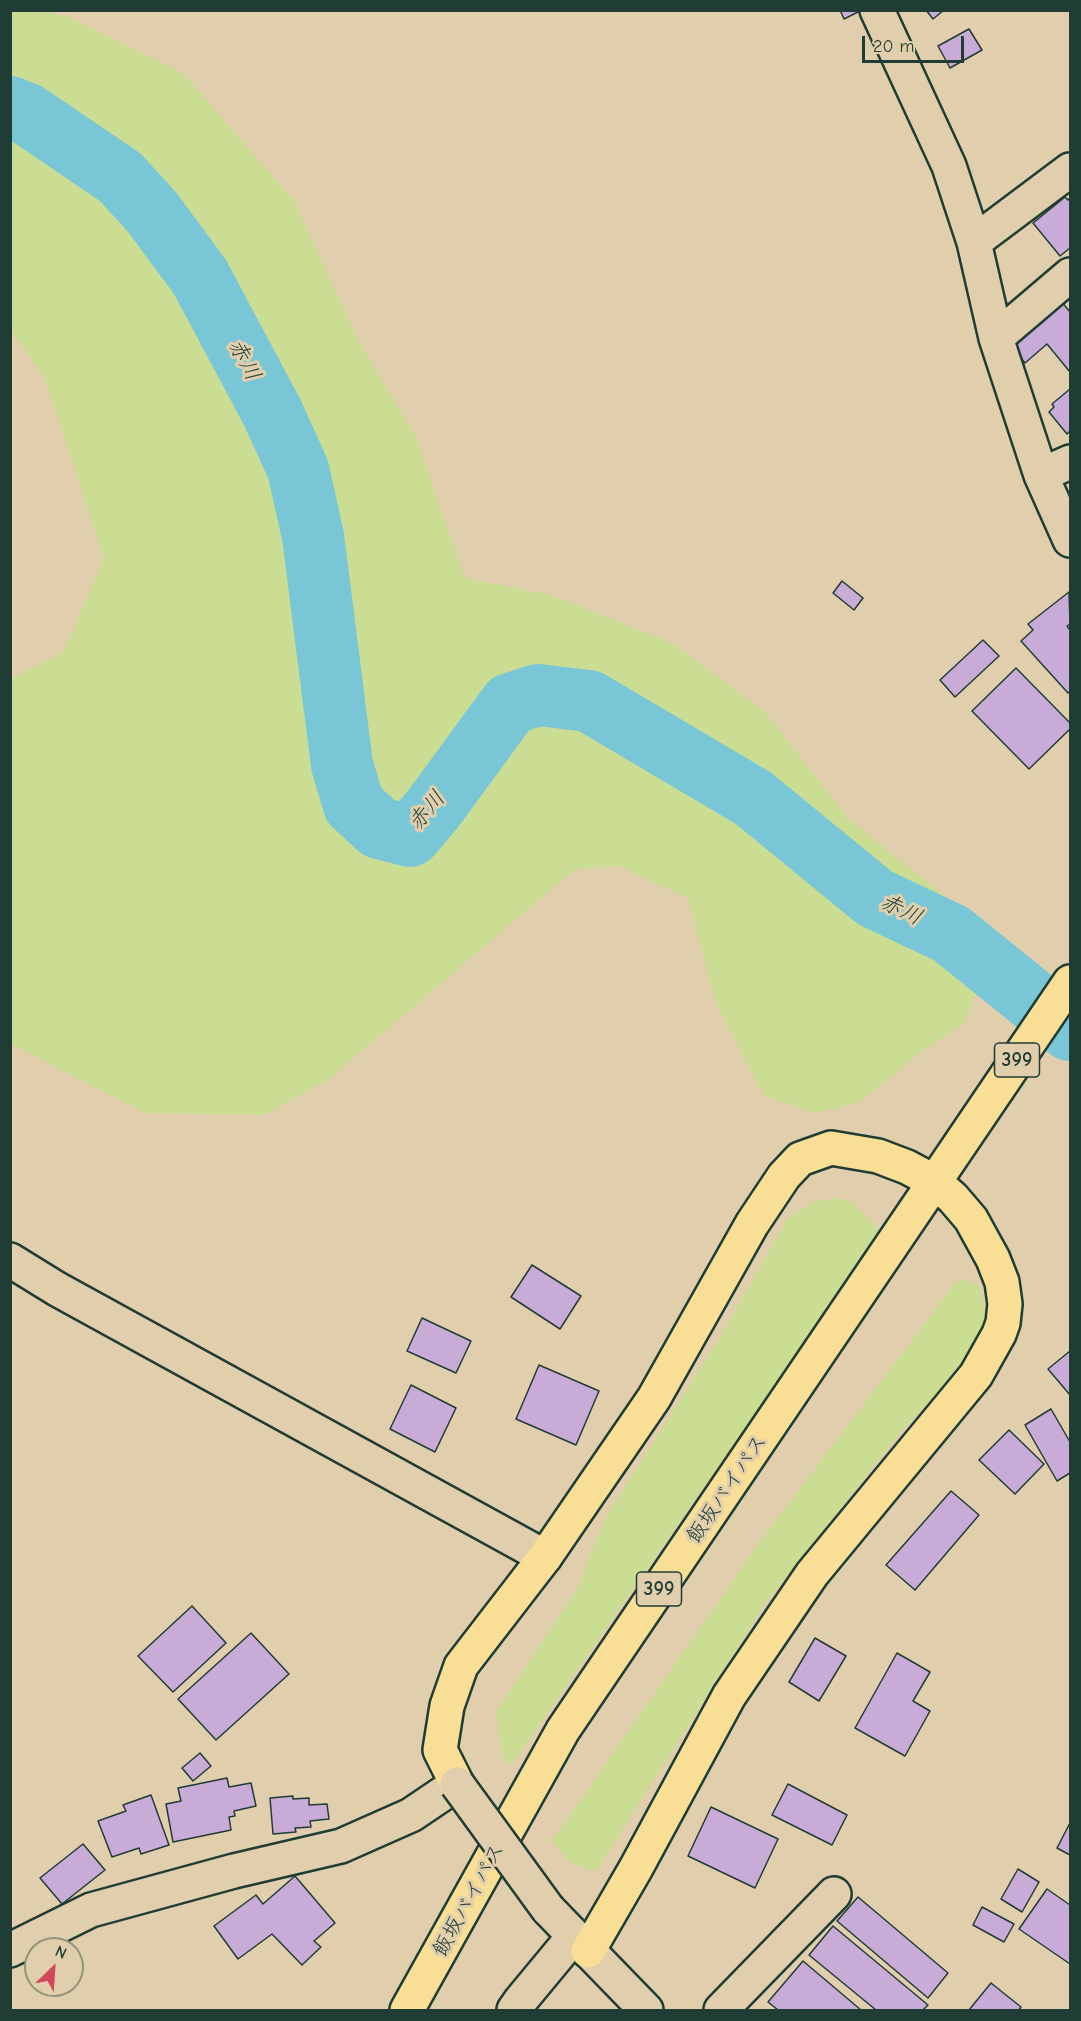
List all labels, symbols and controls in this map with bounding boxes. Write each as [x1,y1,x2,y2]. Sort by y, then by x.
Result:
scale bar [865,24,967,62]
text: 20 m [873,36,914,57]
water label: 赤川 [222,334,266,386]
water label: 赤川 [403,786,451,836]
water label: 赤川 [875,888,927,932]
road number: 399 [994,1043,1040,1077]
street label: 飯坂バイパス [681,1430,773,1548]
road number: 399 [636,1572,682,1606]
street label: 飯坂バイパス [427,1839,511,1961]
north arrow [24,1937,84,1997]
text: N [52,1942,69,1963]

